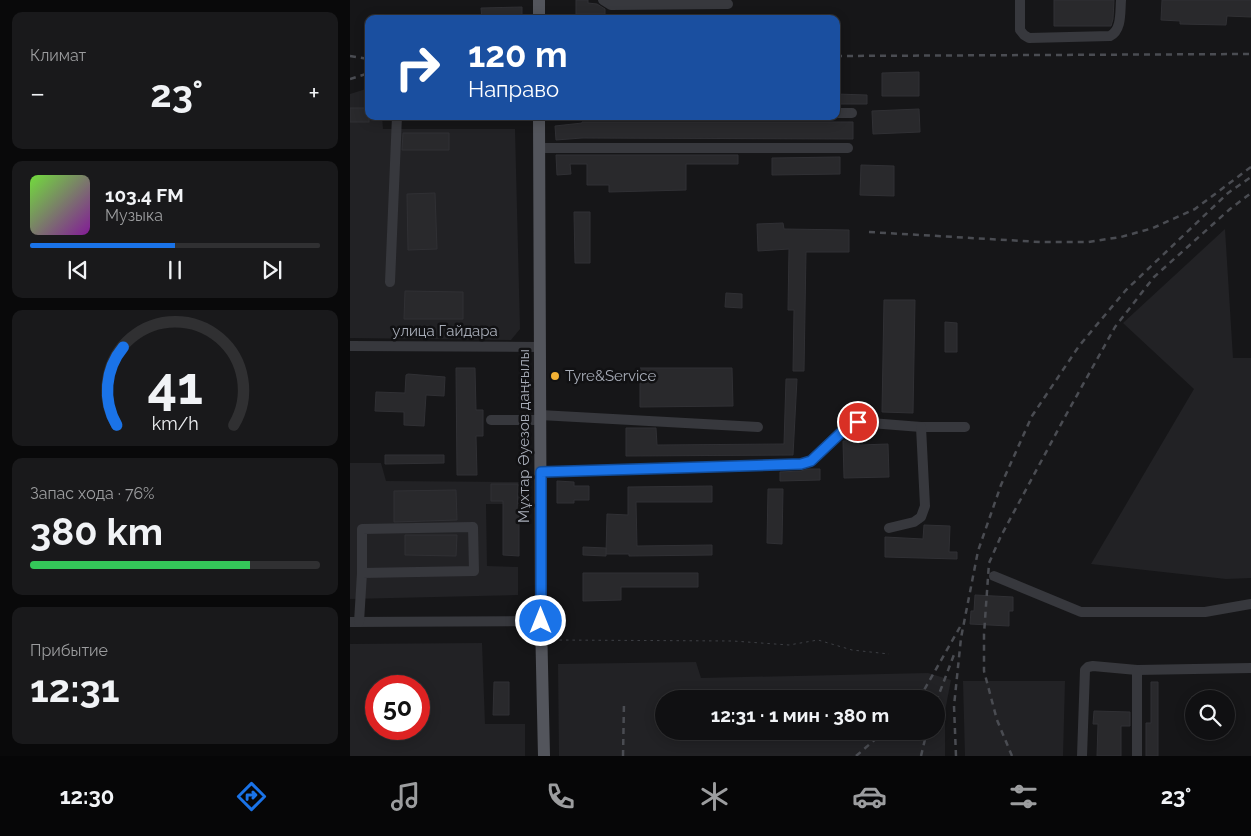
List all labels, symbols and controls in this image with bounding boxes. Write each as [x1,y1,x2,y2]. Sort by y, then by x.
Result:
text: 120 m [468,34,568,75]
icon: right [385,35,450,100]
text: Климат [30,46,86,65]
text: 23° [150,71,203,116]
text: Направо [468,76,559,102]
text: − [30,77,45,110]
text: + [308,77,320,110]
text: 103.4 FM [105,184,184,206]
text: Музыка [105,206,163,225]
icon: previous [64,256,92,284]
icon: pause [161,256,189,284]
icon: next [258,256,286,284]
street label: улица Гайдара [392,322,498,340]
street label: Мұхтар Әуезов даңғылы [515,349,533,523]
text: 41 [147,355,203,416]
place label: Tyre&Service [565,367,656,385]
marker: Tyre&Service [549,370,561,382]
pin [837,401,879,443]
icon: arrive [844,408,872,436]
text: km/h [151,413,199,434]
text: Запас хода · 76% [30,484,155,503]
text: 380 km [30,509,163,554]
position arrow [514,594,566,646]
text: Прибытие [30,641,108,660]
text: 12:31 [30,666,120,711]
speed limit sign: 50 [365,675,430,740]
map controls [1185,690,1235,740]
button: search [1185,690,1235,740]
text: 12:31 · 1 мин · 380 m [711,704,889,726]
icon: directions [234,779,269,814]
icon: music [388,779,423,814]
icon: phone [543,779,578,814]
icon: climate [697,779,732,814]
icon: car [852,779,887,814]
icon: filters [1006,779,1041,814]
text: 12:30 [60,783,114,809]
text: 23° [1161,783,1191,809]

